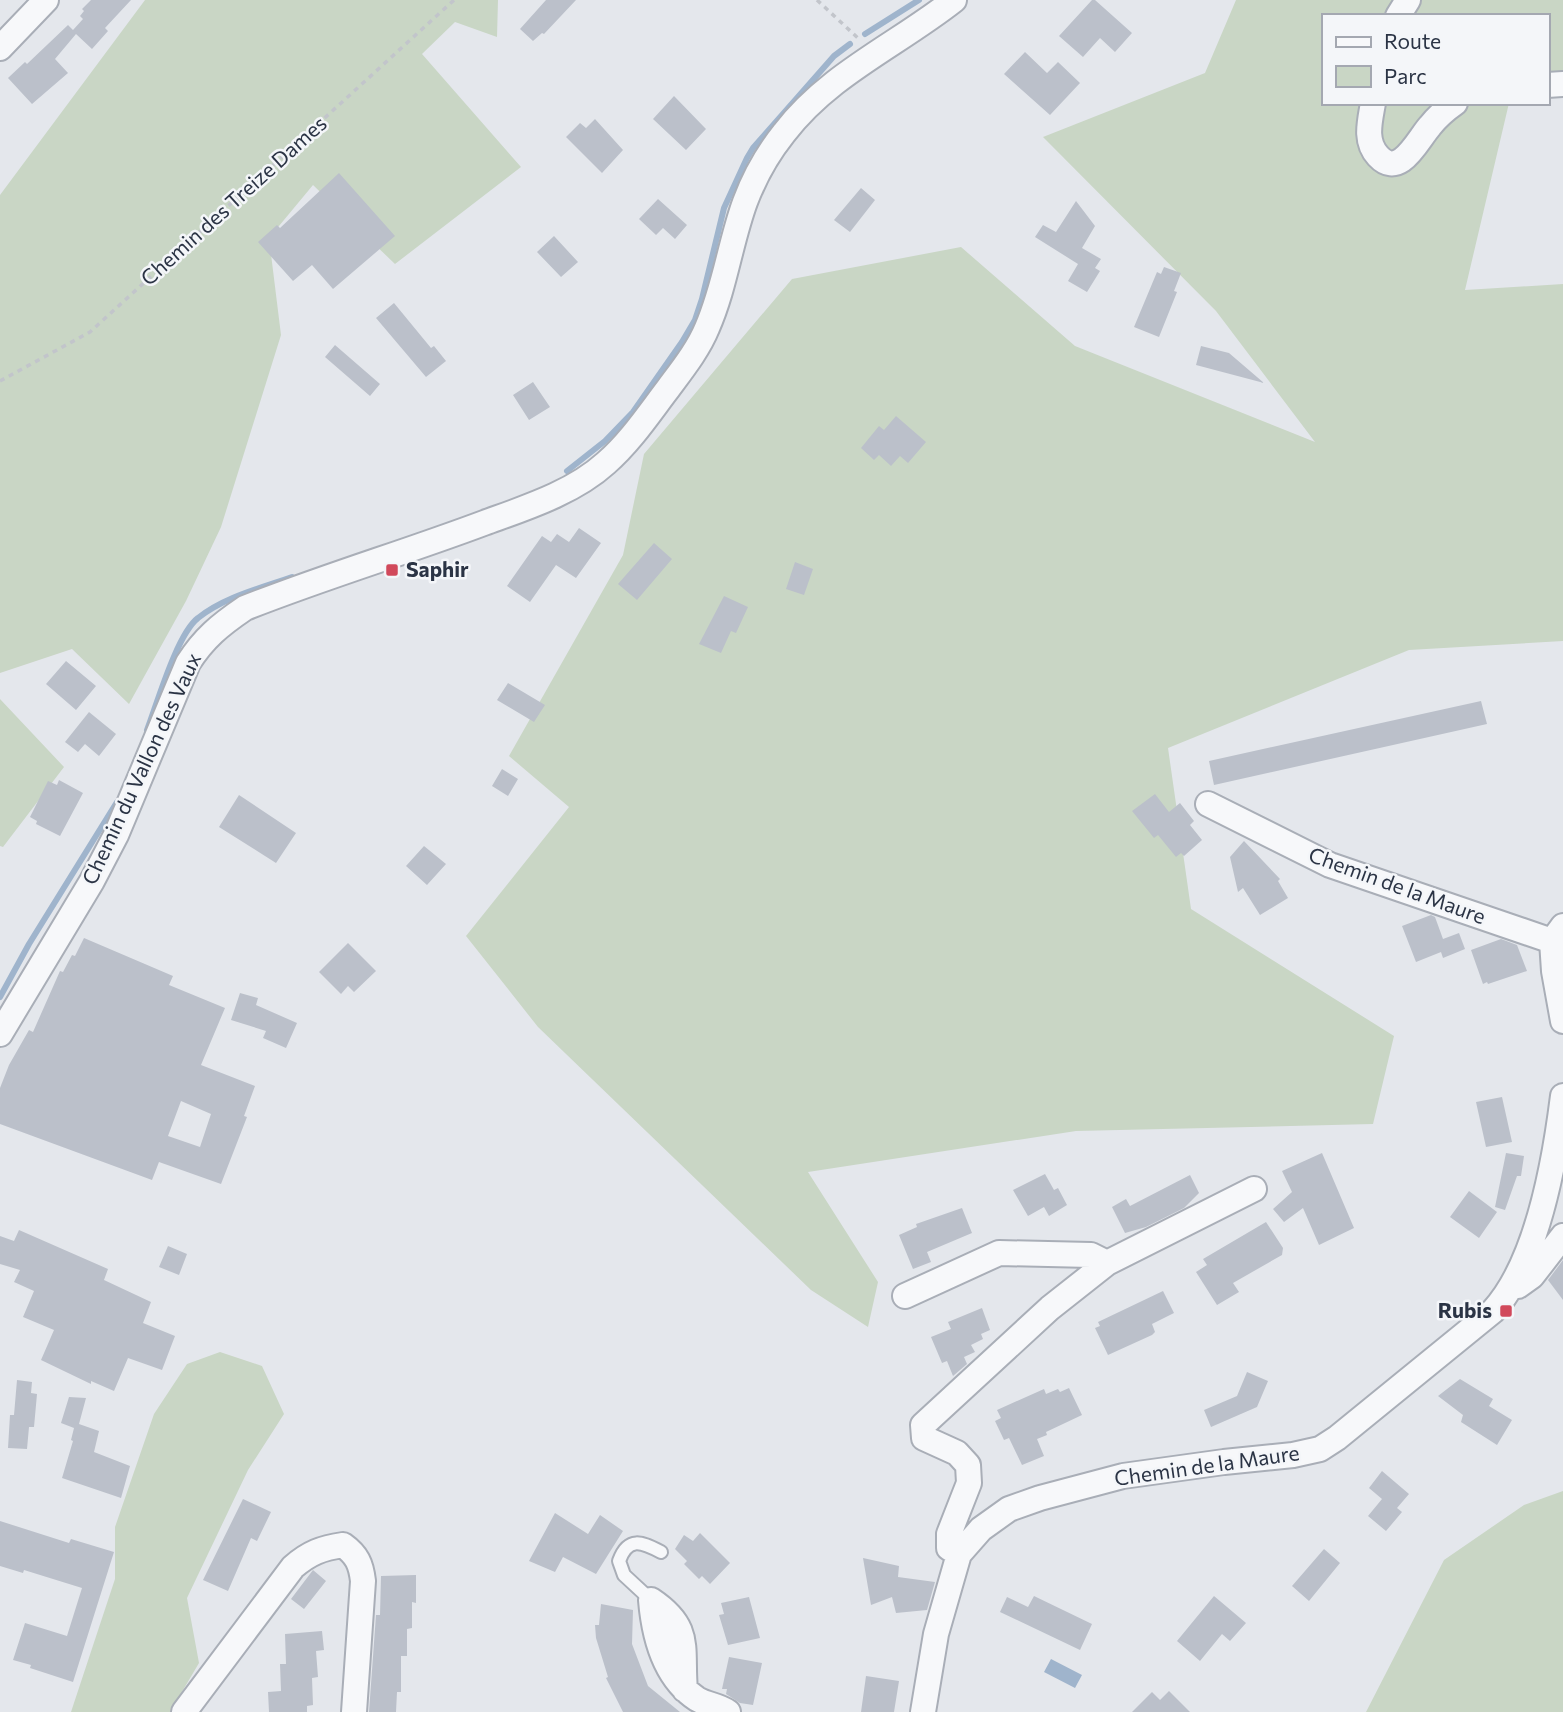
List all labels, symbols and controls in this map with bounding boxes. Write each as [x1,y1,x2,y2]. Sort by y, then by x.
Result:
legend [1322,14,1549,105]
text: Route [1384,28,1441,53]
text: Parc [1384,63,1427,88]
street label: Chemin des Treize Dames [135,110,331,290]
place label: Saphir [406,556,469,581]
marker: Saphir [384,562,400,578]
street label: Chemin du Vallon des Vaux [76,649,205,888]
street label: Chemin de la Maure [1306,841,1489,928]
place label: Rubis [1438,1297,1492,1322]
marker: Rubis [1498,1303,1514,1319]
street label: Chemin de la Maure [1113,1439,1301,1490]

